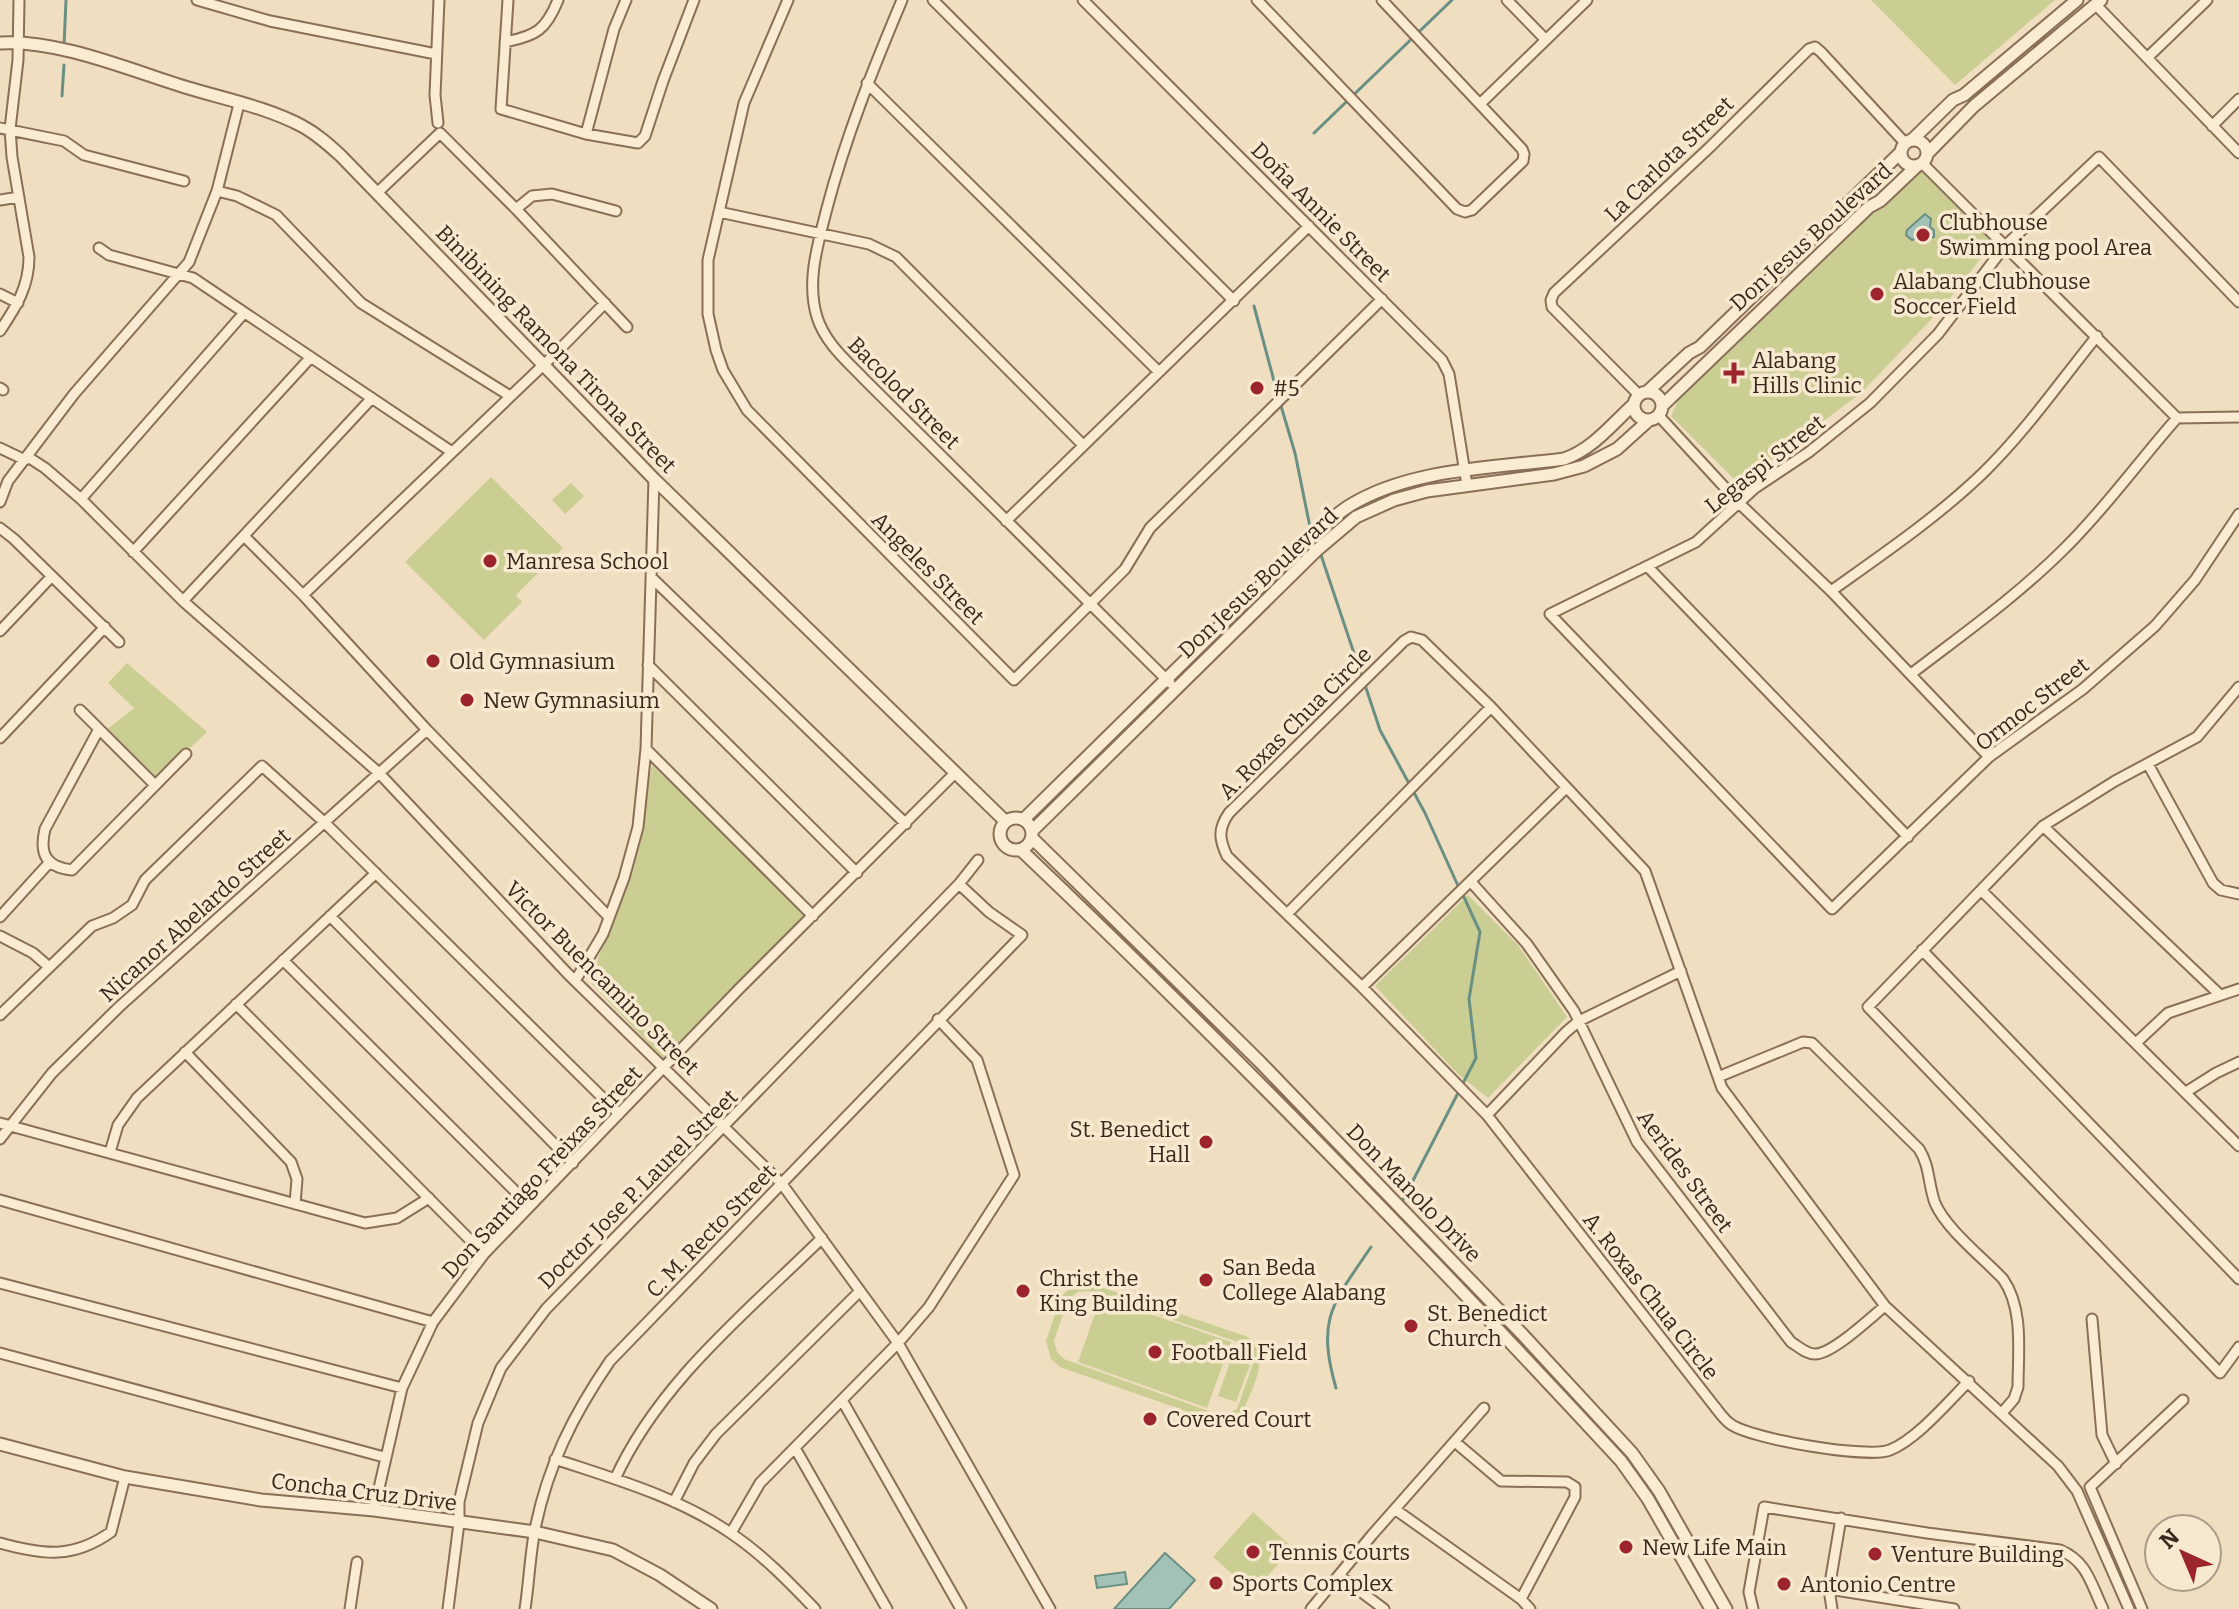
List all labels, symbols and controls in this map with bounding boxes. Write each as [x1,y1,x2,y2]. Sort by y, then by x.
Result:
street label: La Carlota Street [1599,91,1739,227]
street label: Doña Annie Street [1245,136,1397,288]
street label: Don Jesus Boulevard [1725,157,1897,317]
place label: Clubhouse Swimming pool Area [1939,209,2152,261]
street label: Binibining Ramona Tirona Street [430,219,682,479]
marker: Clubhouse Swimming pool Area [1914,226,1932,244]
place label: Alabang Clubhouse Soccer Field [1893,268,2091,320]
marker: Alabang Clubhouse Soccer Field [1868,285,1886,303]
street label: Bacolod Street [842,331,966,455]
place label: Alabang Hills Clinic [1752,347,1862,399]
marker: Alabang Hills Clinic [1723,362,1745,384]
place label: #5 [1273,375,1299,402]
marker: #5 [1248,379,1266,397]
street label: Legaspi Street [1700,409,1830,519]
street label: Don Jesus Boulevard [1173,502,1343,664]
street label: Angeles Street [866,506,990,630]
place label: Manresa School [506,548,669,575]
marker: Manresa School [481,552,499,570]
street label: A. Roxas Chua Circle [1213,641,1377,805]
place label: Old Gymnasium [449,648,615,675]
street label: Ormoc Street [1970,651,2094,757]
marker: Old Gymnasium [424,652,442,670]
place label: New Gymnasium [483,687,660,714]
marker: New Gymnasium [458,691,476,709]
street label: Nicanor Abelardo Street [94,822,296,1008]
street label: Victor Buencamino Street [499,875,705,1081]
street label: Don Santiago Freixas Street [436,1060,648,1284]
street label: Doctor Jose P. Laurel Street [533,1084,743,1294]
street label: Aerides Street [1631,1104,1739,1238]
place label: St. Benedict Hall [1070,1116,1190,1168]
street label: Don Manolo Drive [1341,1118,1487,1268]
marker: St. Benedict Hall [1197,1133,1215,1151]
street label: C. M. Recto Street [640,1159,782,1303]
street label: A. Roxas Chua Circle [1577,1207,1725,1385]
place label: San Beda College Alabang [1222,1254,1386,1306]
place label: Christ the King Building [1039,1265,1178,1317]
marker: San Beda College Alabang [1197,1271,1215,1289]
marker: Christ the King Building [1014,1282,1032,1300]
place label: St. Benedict Church [1427,1300,1547,1352]
marker: St. Benedict Church [1402,1317,1420,1335]
place label: Football Field [1171,1339,1307,1366]
marker: Football Field [1146,1343,1164,1361]
place label: Covered Court [1166,1406,1311,1433]
marker: Covered Court [1141,1410,1159,1428]
street label: Concha Cruz Drive [270,1467,458,1517]
north arrow [2143,1513,2223,1593]
text: N [2154,1523,2185,1555]
place label: New Life Main [1642,1534,1787,1561]
marker: New Life Main [1617,1538,1635,1556]
place label: Tennis Courts [1269,1539,1410,1566]
place label: Venture Building [1891,1541,2064,1568]
marker: Tennis Courts [1244,1543,1262,1561]
marker: Venture Building [1866,1545,1884,1563]
place label: Sports Complex [1232,1570,1393,1597]
place label: Antonio Centre [1800,1571,1956,1598]
marker: Sports Complex [1207,1574,1225,1592]
marker: Antonio Centre [1775,1575,1793,1593]

